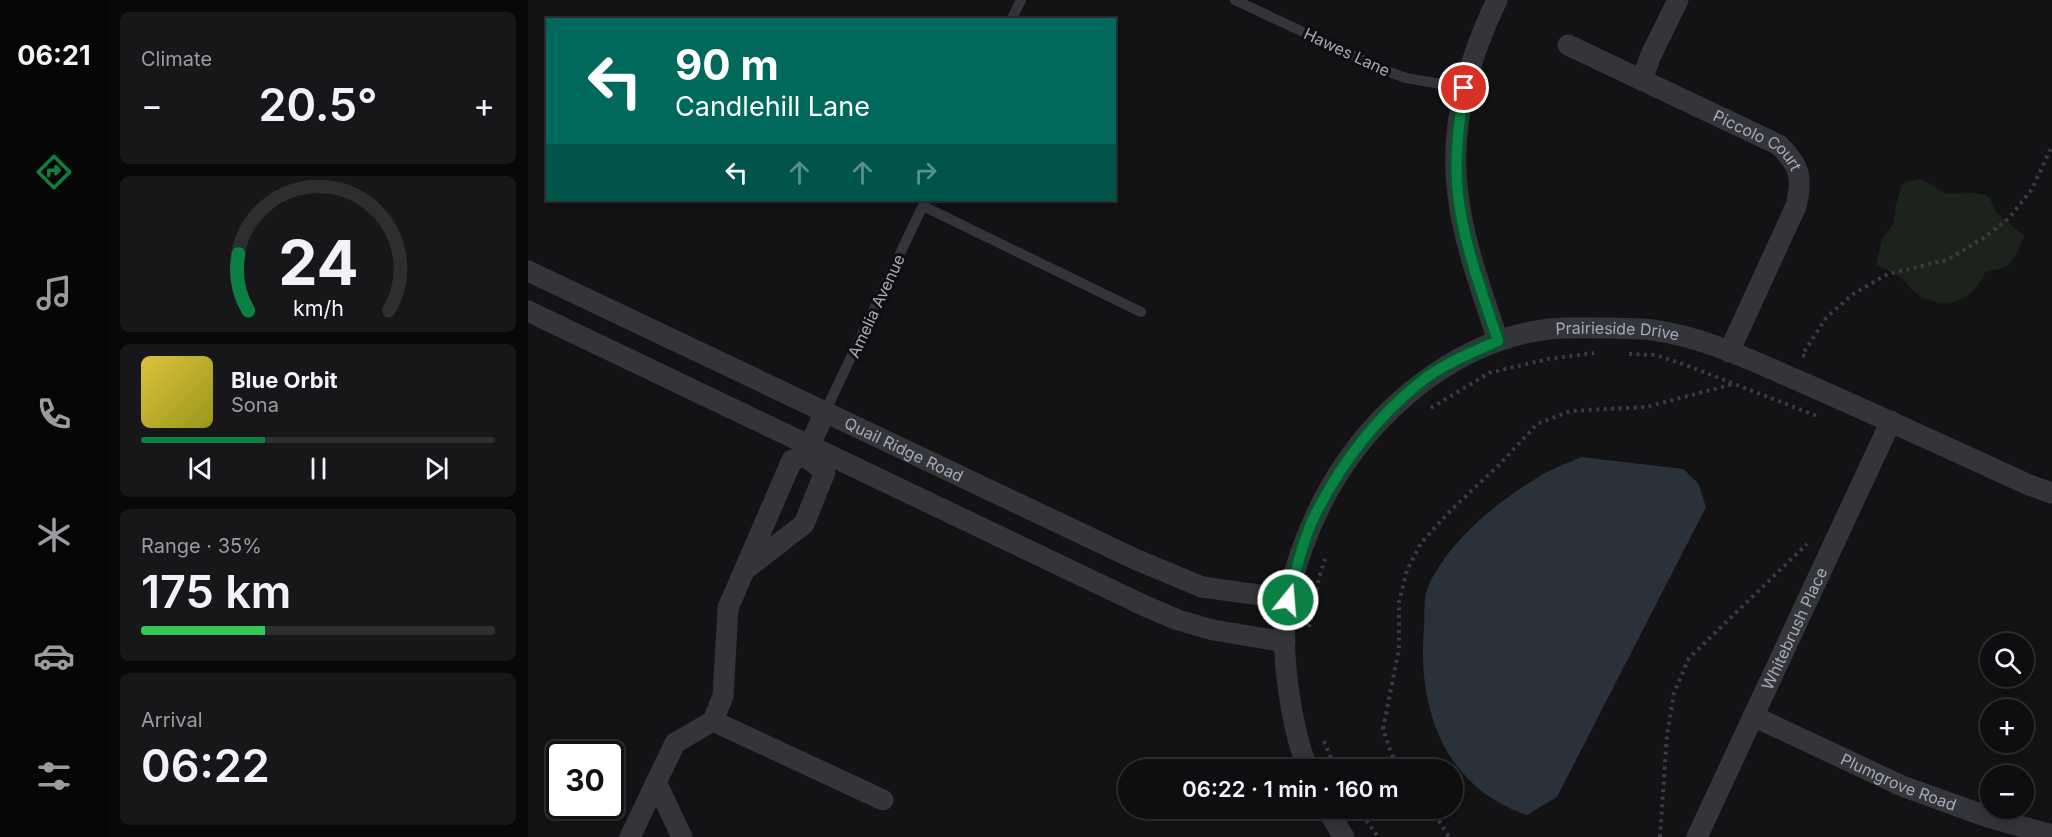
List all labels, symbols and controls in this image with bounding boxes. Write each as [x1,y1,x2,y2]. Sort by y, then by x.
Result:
street label: Hawes Lane [1301,23,1393,81]
text: 06:21 [17,39,91,72]
text: 90 m [675,39,779,90]
icon: left [576,42,654,120]
text: Climate [141,47,212,71]
pin [1438,62,1489,113]
icon: arrive [1447,71,1480,104]
text: 20.5° [258,77,378,132]
text: − [141,85,163,125]
text: + [473,85,495,125]
text: Candlehill Lane [675,90,870,123]
street label: Piccolo Court [1710,105,1806,174]
icon: directions [33,151,75,193]
icon: left [720,156,753,189]
icon: ahead [783,156,816,189]
icon: ahead [846,156,879,189]
icon: right [909,156,942,189]
text: 24 [278,225,358,300]
street label: Amelia Avenue [843,251,909,361]
icon: music [33,272,75,314]
text: km/h [293,296,343,322]
street label: Prairieside Drive [1555,318,1681,345]
text: Blue Orbit [231,367,338,393]
icon: phone [33,393,75,435]
text: Sona [231,393,279,417]
street label: Quail Ridge Road [841,413,966,486]
icon: previous [184,452,217,485]
icon: pause [302,452,335,485]
icon: next [420,452,453,485]
icon: climate [33,514,75,556]
text: Range · 35% [141,534,262,558]
text: 175 km [141,564,291,619]
street label: Whitebrush Place [1757,564,1831,693]
position arrow [1256,568,1320,632]
map controls [1980,633,2034,819]
button: search [1980,633,2034,687]
icon: car [33,635,75,677]
button: + [1980,699,2034,753]
text: Arrival [141,708,203,732]
text: 06:22 [141,738,270,793]
speed limit sign: 30 [546,741,624,819]
street label: Plumgrove Road [1838,749,1959,815]
icon: filters [33,755,75,797]
button: − [1980,765,2034,819]
text: 06:22 · 1 min · 160 m [1182,776,1399,802]

